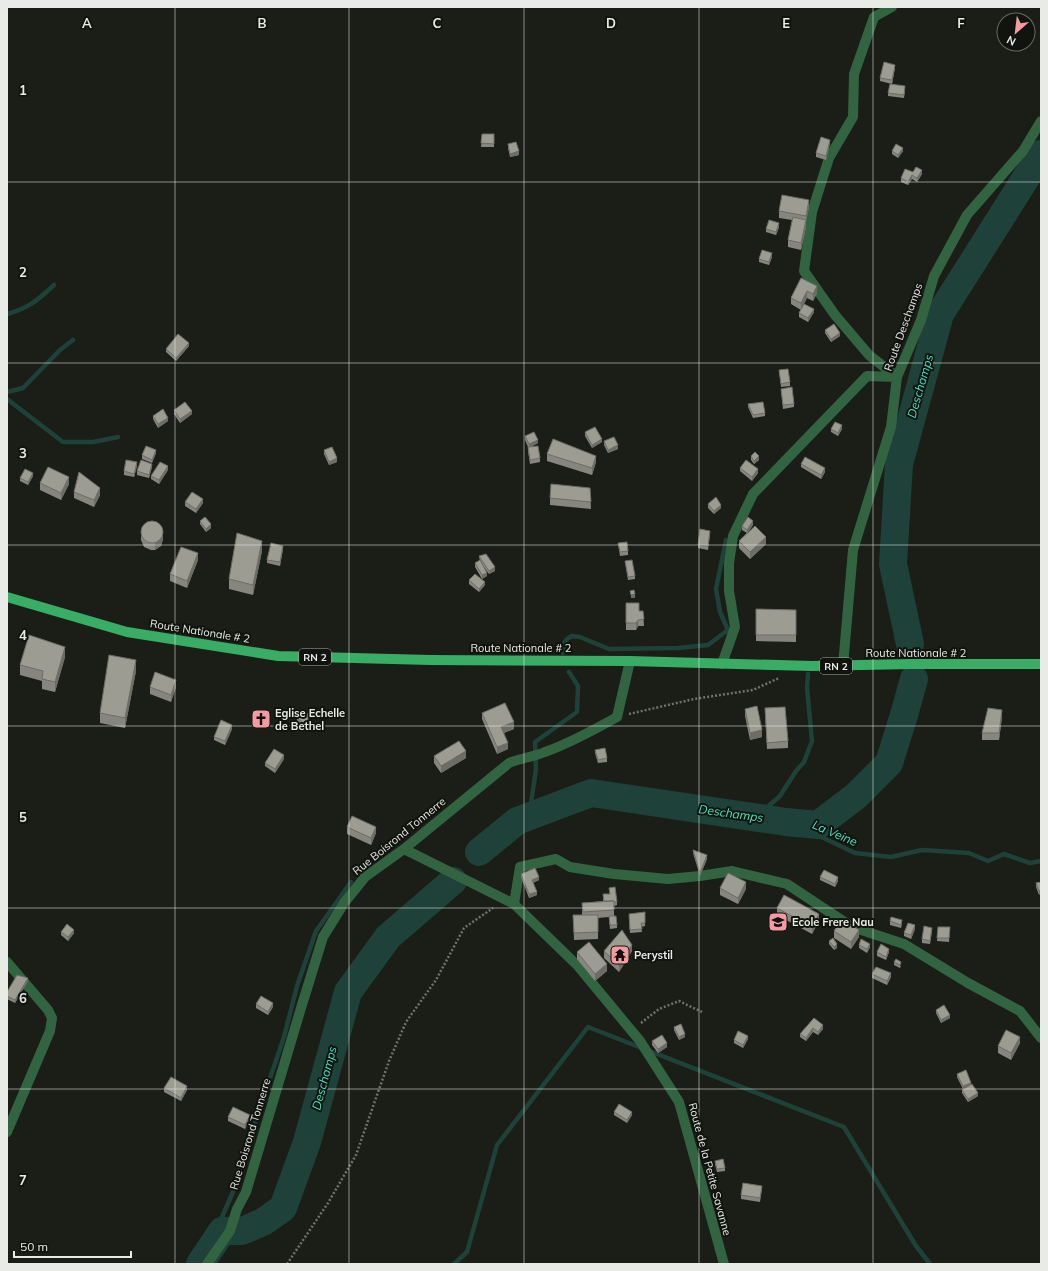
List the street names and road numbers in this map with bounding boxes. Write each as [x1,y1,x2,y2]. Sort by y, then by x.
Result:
street label: Route Deschamps [881,281,925,373]
street label: Route Nationale # 2 [149,616,251,646]
street label: Route Nationale # 2 [471,641,572,655]
street label: Route Nationale # 2 [866,646,967,660]
road number: RN 2 [299,649,331,665]
road number: RN 2 [820,658,852,674]
street label: Rue Boisrond Tonnerre [350,794,448,878]
street label: Rue Boisrond Tonnerre [226,1077,274,1191]
street label: Route de la Petite Savanne [686,1101,734,1237]

